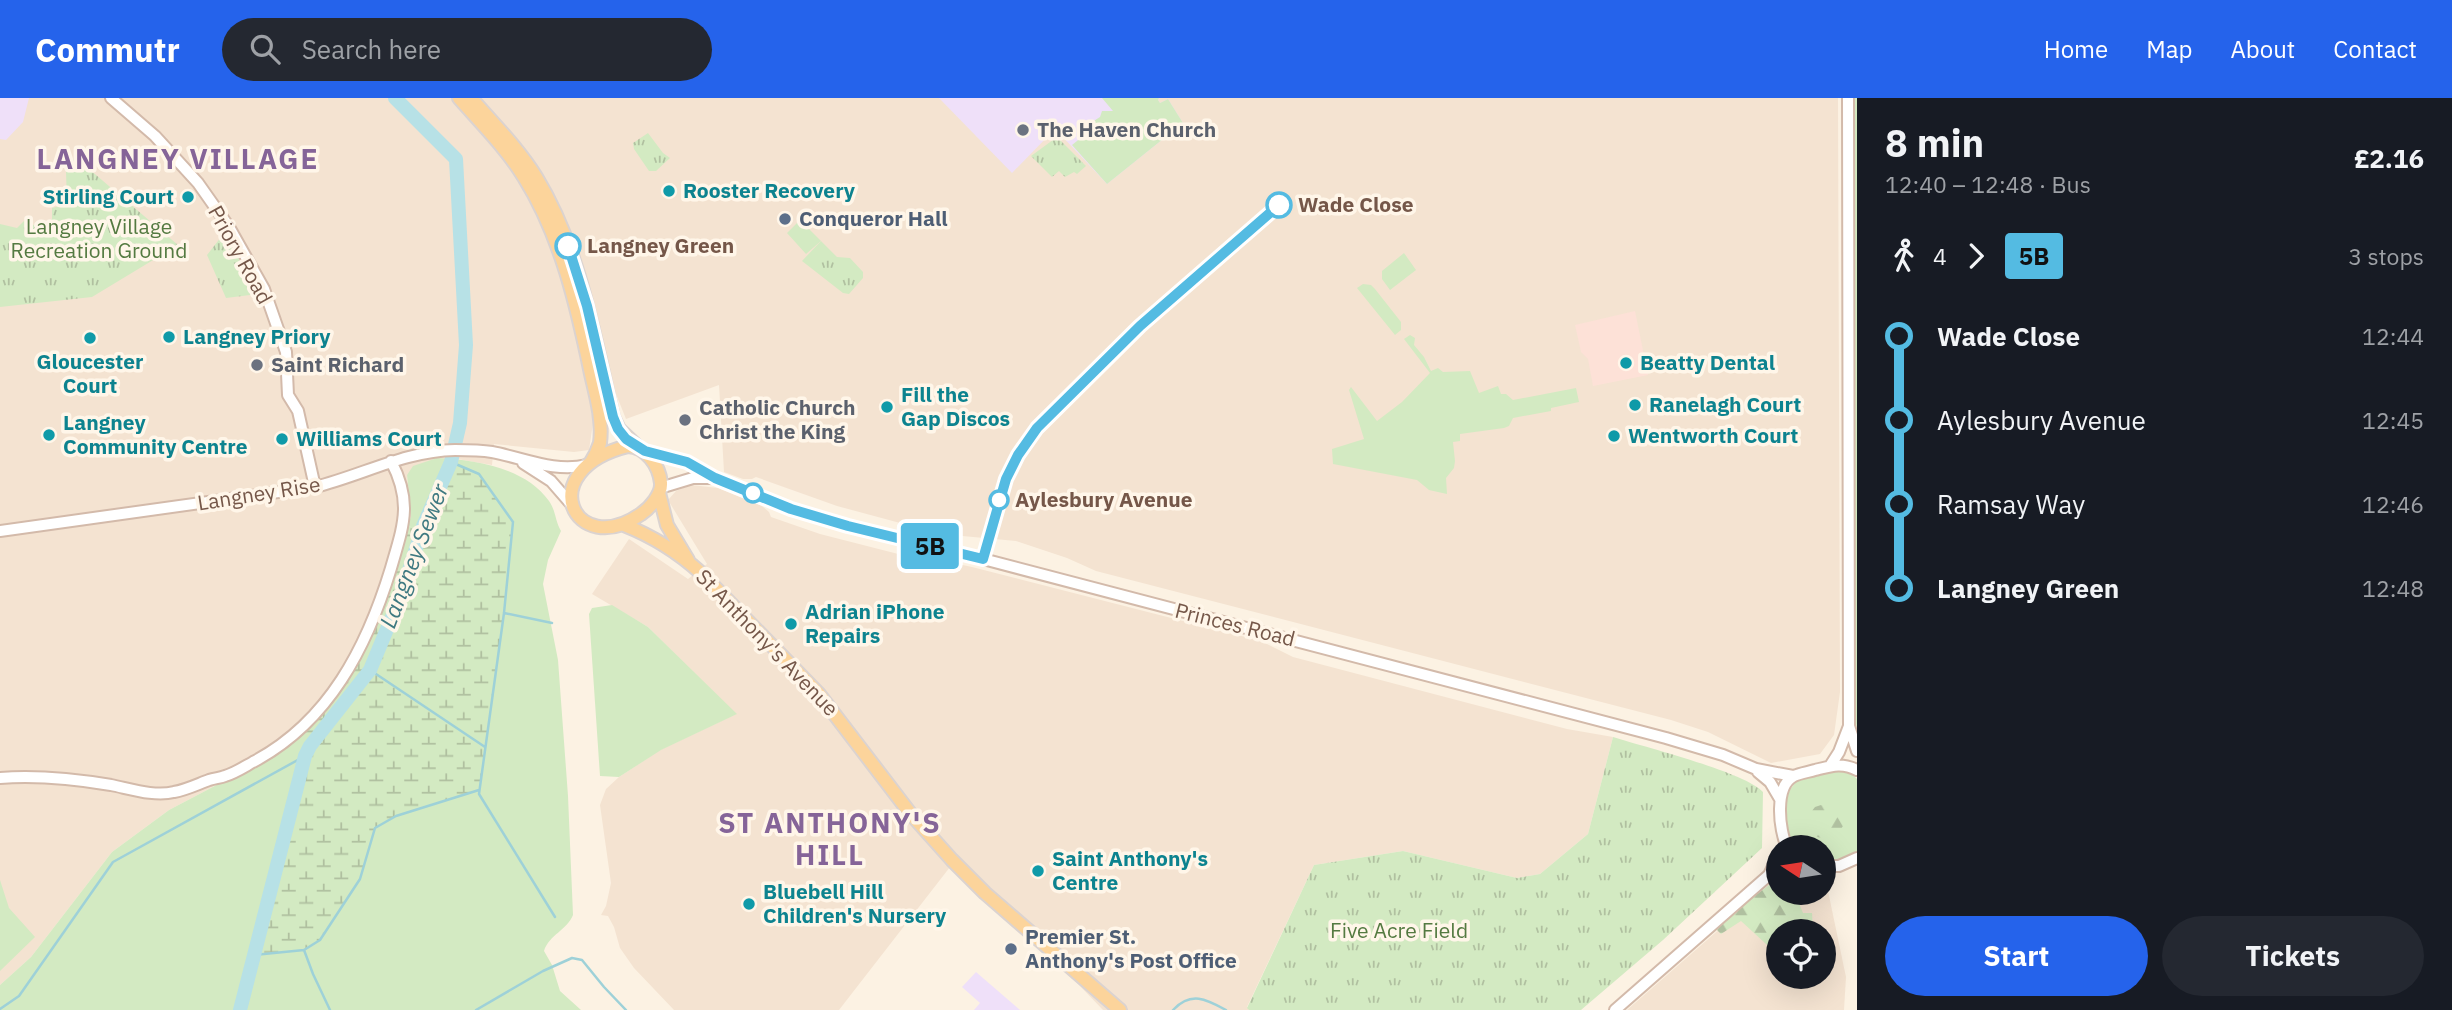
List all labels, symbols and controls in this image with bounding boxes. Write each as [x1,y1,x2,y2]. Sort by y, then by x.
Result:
search box [222,18,712,81]
text: Commutr [35,28,180,71]
icon: search [246,30,284,68]
text: Search here [302,32,441,66]
text: Home [2044,33,2108,65]
text: Map [2146,33,2192,65]
text: About [2230,33,2295,65]
text: Contact [2333,33,2417,65]
place label: The Haven Church [1037,115,1216,143]
text: 8 min [1885,118,1984,167]
marker: The Haven Church [1015,122,1031,138]
district label: LANGNEY VILLAGE [37,140,319,177]
text: £2.16 [2354,141,2424,175]
text: 12:40 – 12:48 · Bus [1885,169,2091,199]
place label: Rooster Recovery [683,176,856,204]
place label: Stirling Court [42,182,174,210]
marker: Rooster Recovery [661,183,677,199]
marker: Stirling Court [180,189,196,205]
place label: Wade Close [1298,190,1414,218]
marker: Wade Close [1266,192,1292,218]
street label: Priory Road [202,200,280,309]
place label: Conqueror Hall [799,204,948,232]
marker: Conqueror Hall [777,211,793,227]
park label: Langney Village Recreation Ground [11,212,187,264]
place label: Langney Green [587,231,734,259]
marker: Langney Green [555,233,581,259]
icon: walk [1885,237,1923,275]
icon: forward [1957,237,1995,275]
text: 5B [2019,240,2049,272]
text: 4 [1933,241,1947,271]
text: 3 stops [2348,241,2424,271]
text: Wade Close [1937,319,2080,353]
text: 12:44 [2362,321,2424,351]
place label: Langney Priory [183,322,331,350]
marker: Langney Priory [161,329,177,345]
marker: Gloucester Court [82,330,98,346]
place label: Gloucester Court [36,347,144,399]
place label: Beatty Dental [1640,348,1775,376]
place label: Saint Richard [271,350,404,378]
marker: Beatty Dental [1618,355,1634,371]
marker: Saint Richard [249,357,265,373]
place label: Fill the Gap Discos [901,380,1010,432]
place label: Ranelagh Court [1649,390,1801,418]
place label: Catholic Church Christ the King [699,393,856,445]
marker: Ranelagh Court [1627,397,1643,413]
marker: Fill the Gap Discos [879,399,895,415]
text: Aylesbury Avenue [1937,403,2146,437]
text: 12:45 [2362,405,2424,435]
place label: Langney Community Centre [63,408,248,460]
marker: Catholic Church Christ the King [677,412,693,428]
place label: Wentworth Court [1628,421,1798,449]
place label: Williams Court [296,424,442,452]
marker: Langney Community Centre [41,427,57,443]
marker: Wentworth Court [1606,428,1622,444]
marker: Williams Court [274,431,290,447]
street label: Langney Rise [195,469,322,517]
water label: Langney Sewer [372,479,455,632]
unlabelled marker [743,483,763,503]
place label: Aylesbury Avenue [1015,485,1193,513]
text: Ramsay Way [1937,487,2085,521]
text: 12:46 [2362,489,2424,519]
marker: Aylesbury Avenue [989,490,1009,510]
line badge: 5B [898,523,962,569]
text: 5B [915,530,945,562]
street label: St Anthony's Avenue [690,563,845,722]
text: Langney Green [1937,571,2119,605]
text: 12:48 [2362,573,2424,603]
street label: Princes Road [1172,596,1298,652]
place label: Adrian iPhone Repairs [805,597,945,649]
marker: Adrian iPhone Repairs [783,616,799,632]
district label: ST ANTHONY'S HILL [718,804,942,873]
north arrow [1766,835,1836,905]
map controls [1766,835,1836,989]
place label: Saint Anthony's Centre [1052,844,1208,896]
marker: Saint Anthony's Centre [1030,863,1046,879]
place label: Bluebell Hill Children's Nursery [763,877,947,929]
marker: Bluebell Hill Children's Nursery [741,896,757,912]
park label: Five Acre Field [1330,916,1468,944]
button: Start [1885,916,2148,996]
button: Tickets [2162,916,2424,996]
button: locate [1766,919,1836,989]
place label: Premier St. Anthony's Post Office [1025,922,1237,974]
marker: Premier St. Anthony's Post Office [1003,941,1019,957]

